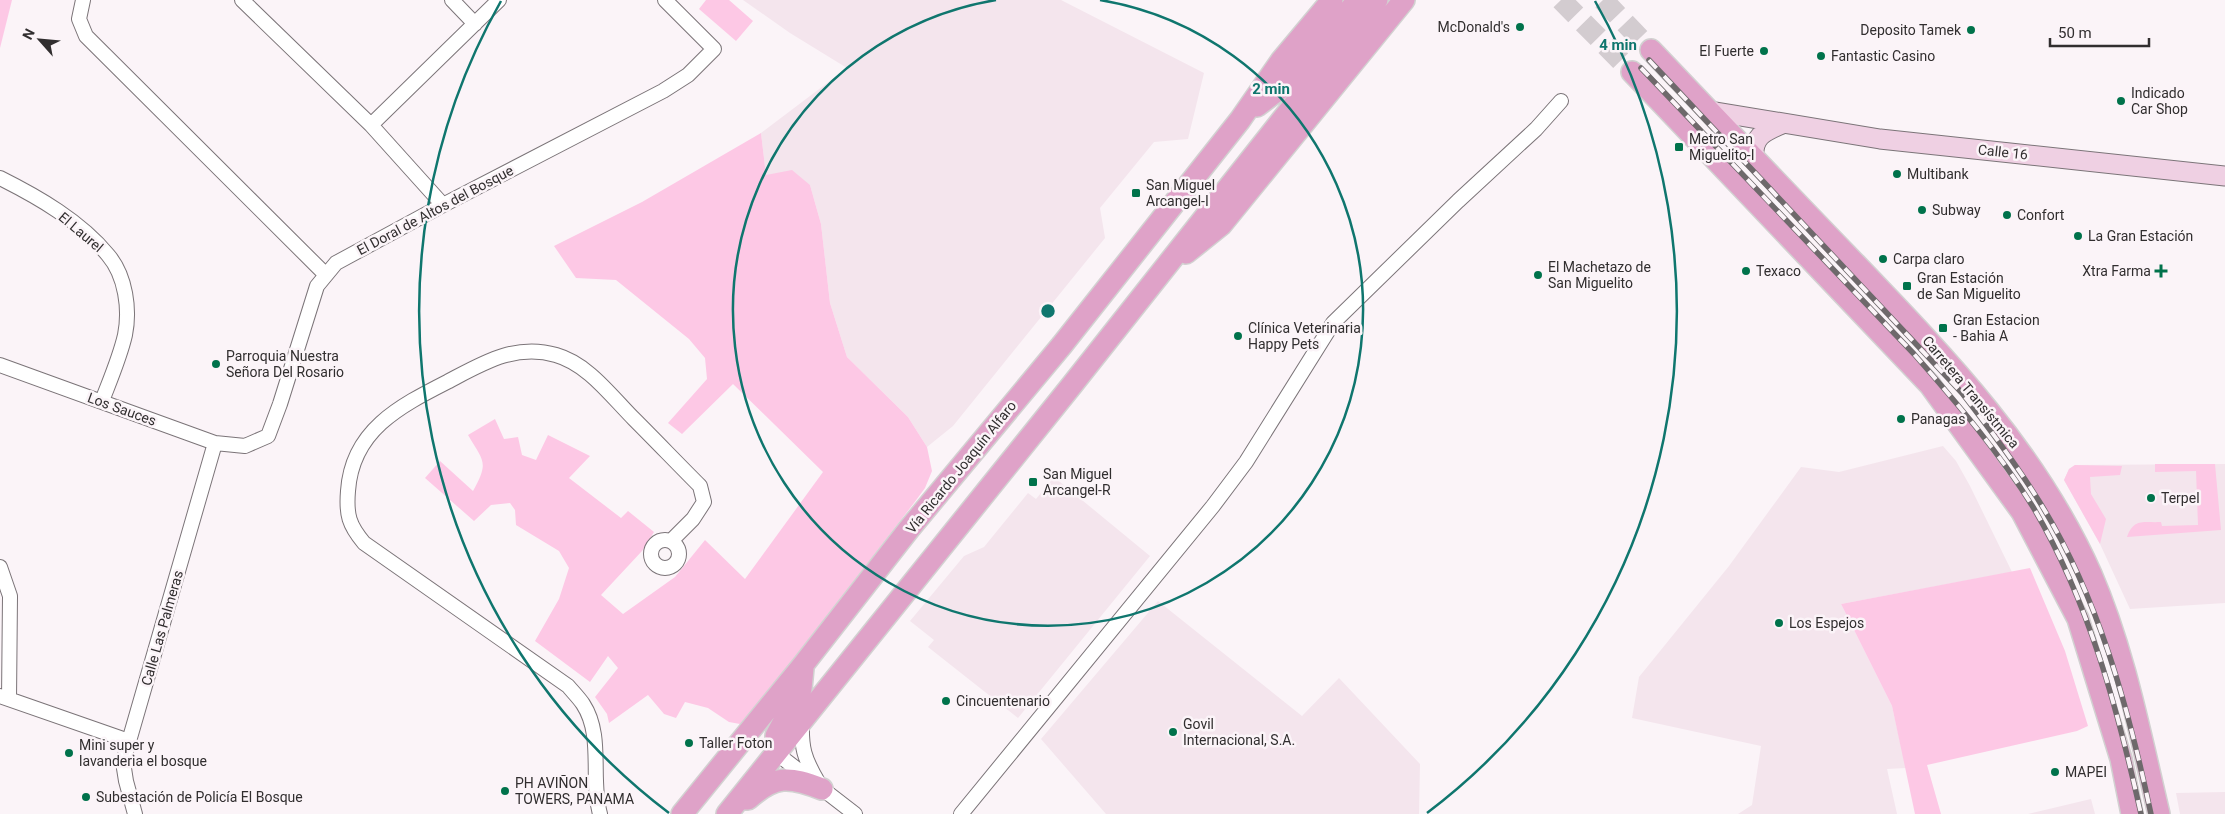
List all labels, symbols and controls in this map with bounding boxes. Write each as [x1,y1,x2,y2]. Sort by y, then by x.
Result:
north arrow [15,15,65,65]
scale bar [2050,15,2149,47]
place label: McDonald's [1438,19,1510,35]
marker: McDonald's [1514,21,1526,33]
place label: Deposito Tamek [1860,22,1962,38]
marker: Deposito Tamek [1965,24,1977,36]
text: 50 m [2058,24,2092,42]
text: N [19,26,38,42]
text: 4 min [1599,36,1637,54]
place label: El Fuerte [1699,43,1754,59]
marker: El Fuerte [1758,45,1770,57]
place label: Fantastic Casino [1831,48,1935,64]
marker: Fantastic Casino [1815,50,1827,62]
text: 2 min [1252,80,1290,98]
place label: Indicado Car Shop [2131,85,2188,117]
marker: Indicado Car Shop [2115,95,2127,107]
place label: Metro San Miguelito-I [1689,131,1755,163]
marker: Metro San Miguelito-I [1673,141,1685,153]
street label: Calle 16 [1977,141,2029,163]
street label: El Doral de Altos del Bosque [354,162,516,258]
place label: Multibank [1907,166,1970,182]
marker: Multibank [1891,168,1903,180]
place label: San Miguel Arcangel-I [1146,177,1215,209]
marker: San Miguel Arcangel-I [1130,187,1142,199]
place label: Subway [1932,202,1981,218]
marker: Subway [1916,204,1928,216]
place label: Confort [2017,207,2065,223]
street label: El Laurel [55,209,107,255]
marker: Confort [2001,209,2013,221]
place label: La Gran Estación [2088,228,2193,244]
marker: La Gran Estación [2072,230,2084,242]
place label: Carpa claro [1893,251,1964,267]
marker: Carpa claro [1877,253,1889,265]
place label: El Machetazo de San Miguelito [1548,259,1651,291]
place label: Texaco [1756,263,1801,279]
place label: Xtra Farma [2082,263,2151,279]
marker: Texaco [1740,265,1752,277]
marker: Xtra Farma [2155,265,2167,277]
marker: El Machetazo de San Miguelito [1532,269,1544,281]
place label: Gran Estación de San Miguelito [1917,270,2021,302]
marker: Gran Estación de San Miguelito [1901,280,1913,292]
centre of rings [1039,302,1057,320]
place label: Gran Estacion - Bahia A [1953,312,2040,344]
place label: Clínica Veterinaria Happy Pets [1248,320,1361,352]
marker: Gran Estacion - Bahia A [1937,322,1949,334]
marker: Clínica Veterinaria Happy Pets [1232,330,1244,342]
street label: Carretera Transístmica [1919,333,2023,451]
place label: Parroquia Nuestra Señora Del Rosario [226,348,344,380]
marker: Parroquia Nuestra Señora Del Rosario [210,358,222,370]
street label: Los Sauces [86,389,158,429]
street label: Vía Ricardo Joaquín Alfaro [903,398,1019,536]
place label: Panagas [1911,411,1965,427]
marker: Panagas [1895,413,1907,425]
place label: San Miguel Arcangel-R [1043,466,1112,498]
marker: San Miguel Arcangel-R [1027,476,1039,488]
place label: Terpel [2161,490,2200,506]
marker: Terpel [2145,492,2157,504]
street label: Calle Las Palmeras [138,569,186,687]
place label: Los Espejos [1789,615,1864,631]
marker: Los Espejos [1773,617,1785,629]
place label: Cincuentenario [956,693,1050,709]
marker: Cincuentenario [940,695,952,707]
place label: Govil Internacional, S.A. [1183,716,1295,748]
marker: Govil Internacional, S.A. [1167,726,1179,738]
place label: Taller Foton [699,735,772,751]
place label: Mini super y lavanderia el bosque [79,737,207,769]
marker: Taller Foton [683,737,695,749]
marker: Mini super y lavanderia el bosque [63,747,75,759]
place label: MAPEI [2065,764,2107,780]
marker: MAPEI [2049,766,2061,778]
place label: PH AVIÑON TOWERS, PANAMA [515,774,634,807]
marker: PH AVIÑON TOWERS, PANAMA [499,785,511,797]
place label: Subestación de Policía El Bosque [96,789,303,805]
marker: Subestación de Policía El Bosque [80,791,92,803]

